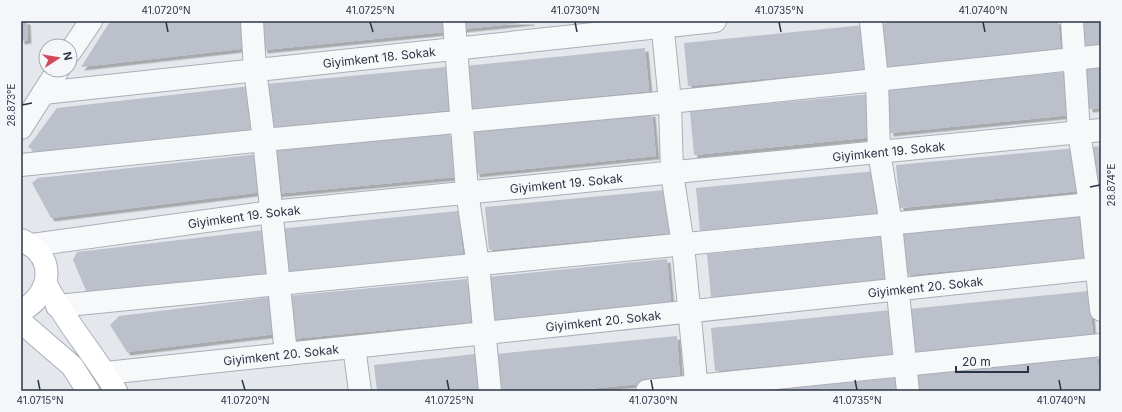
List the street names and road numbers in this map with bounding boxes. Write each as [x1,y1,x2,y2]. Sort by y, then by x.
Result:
street label: Giyimkent 18. Sokak [322,43,437,70]
street label: Giyimkent 19. Sokak [832,138,946,164]
street label: Giyimkent 19. Sokak [509,170,624,196]
street label: Giyimkent 19. Sokak [187,202,301,231]
street label: Giyimkent 20. Sokak [867,273,984,300]
street label: Giyimkent 20. Sokak [545,307,662,334]
street label: Giyimkent 20. Sokak [223,341,340,368]

